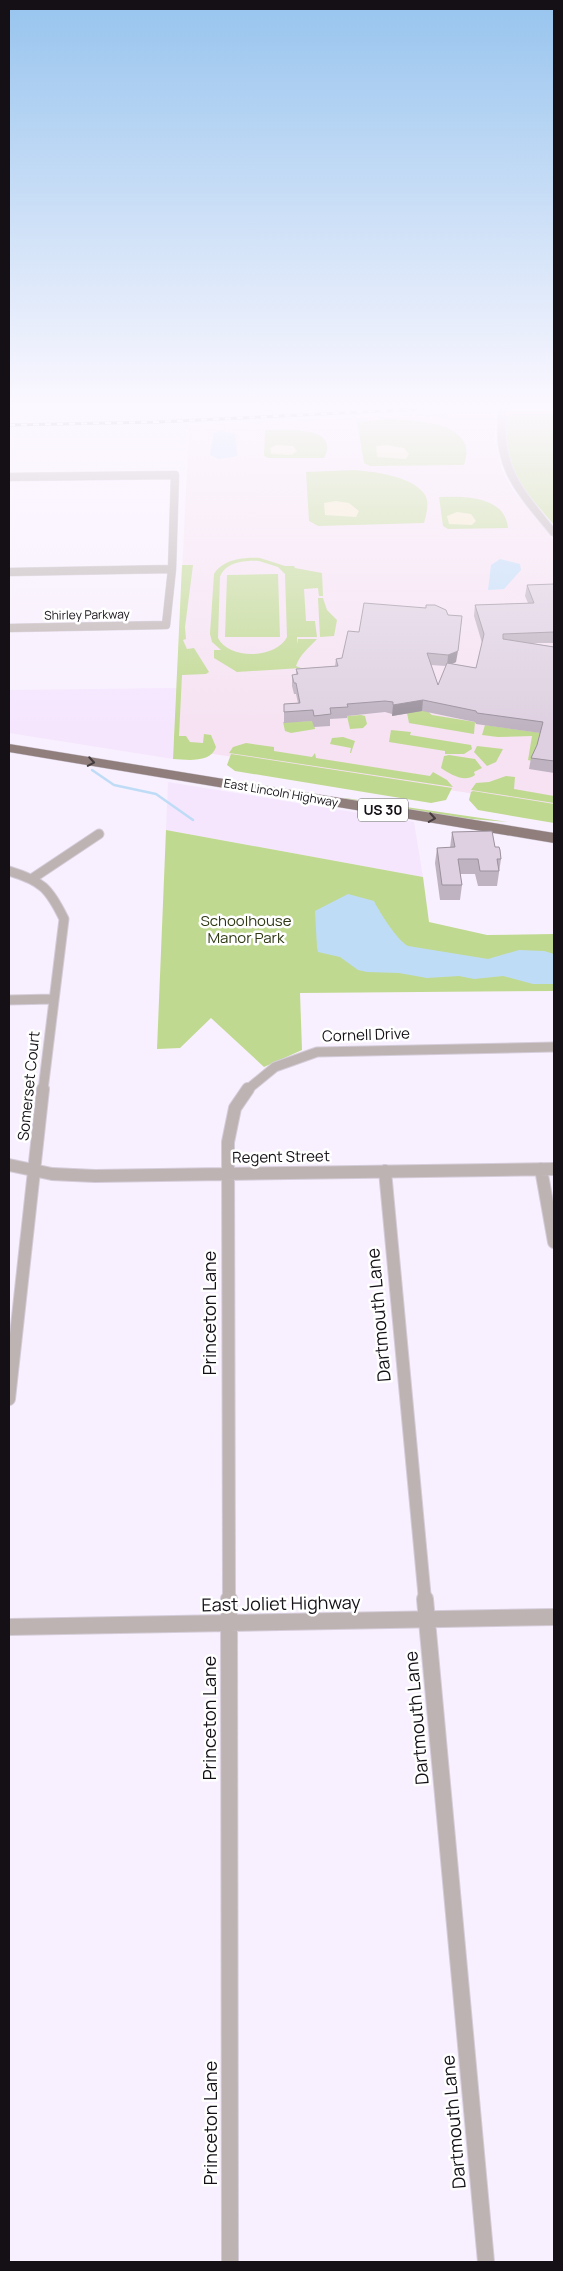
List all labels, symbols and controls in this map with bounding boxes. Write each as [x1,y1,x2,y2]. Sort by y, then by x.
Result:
street label: Shirley Parkway [44,605,131,624]
one-way arrow [87,756,96,766]
street label: East Lincoln Highway [223,774,340,811]
road number: US 30 [358,798,408,822]
one-way arrow [428,812,436,823]
park label: Schoolhouse Manor Park [200,910,292,948]
street label: Cornell Drive [322,1022,410,1047]
street label: Somerset Court [12,1030,45,1142]
street label: Regent Street [232,1145,330,1168]
street label: Dartmouth Lane [360,1247,396,1383]
street label: Princeton Lane [197,1251,221,1375]
street label: East Joliet Highway [201,1590,361,1616]
street label: Dartmouth Lane [398,1650,434,1786]
street label: Princeton Lane [197,1656,221,1780]
street label: Dartmouth Lane [435,2054,471,2190]
street label: Princeton Lane [198,2061,222,2185]

